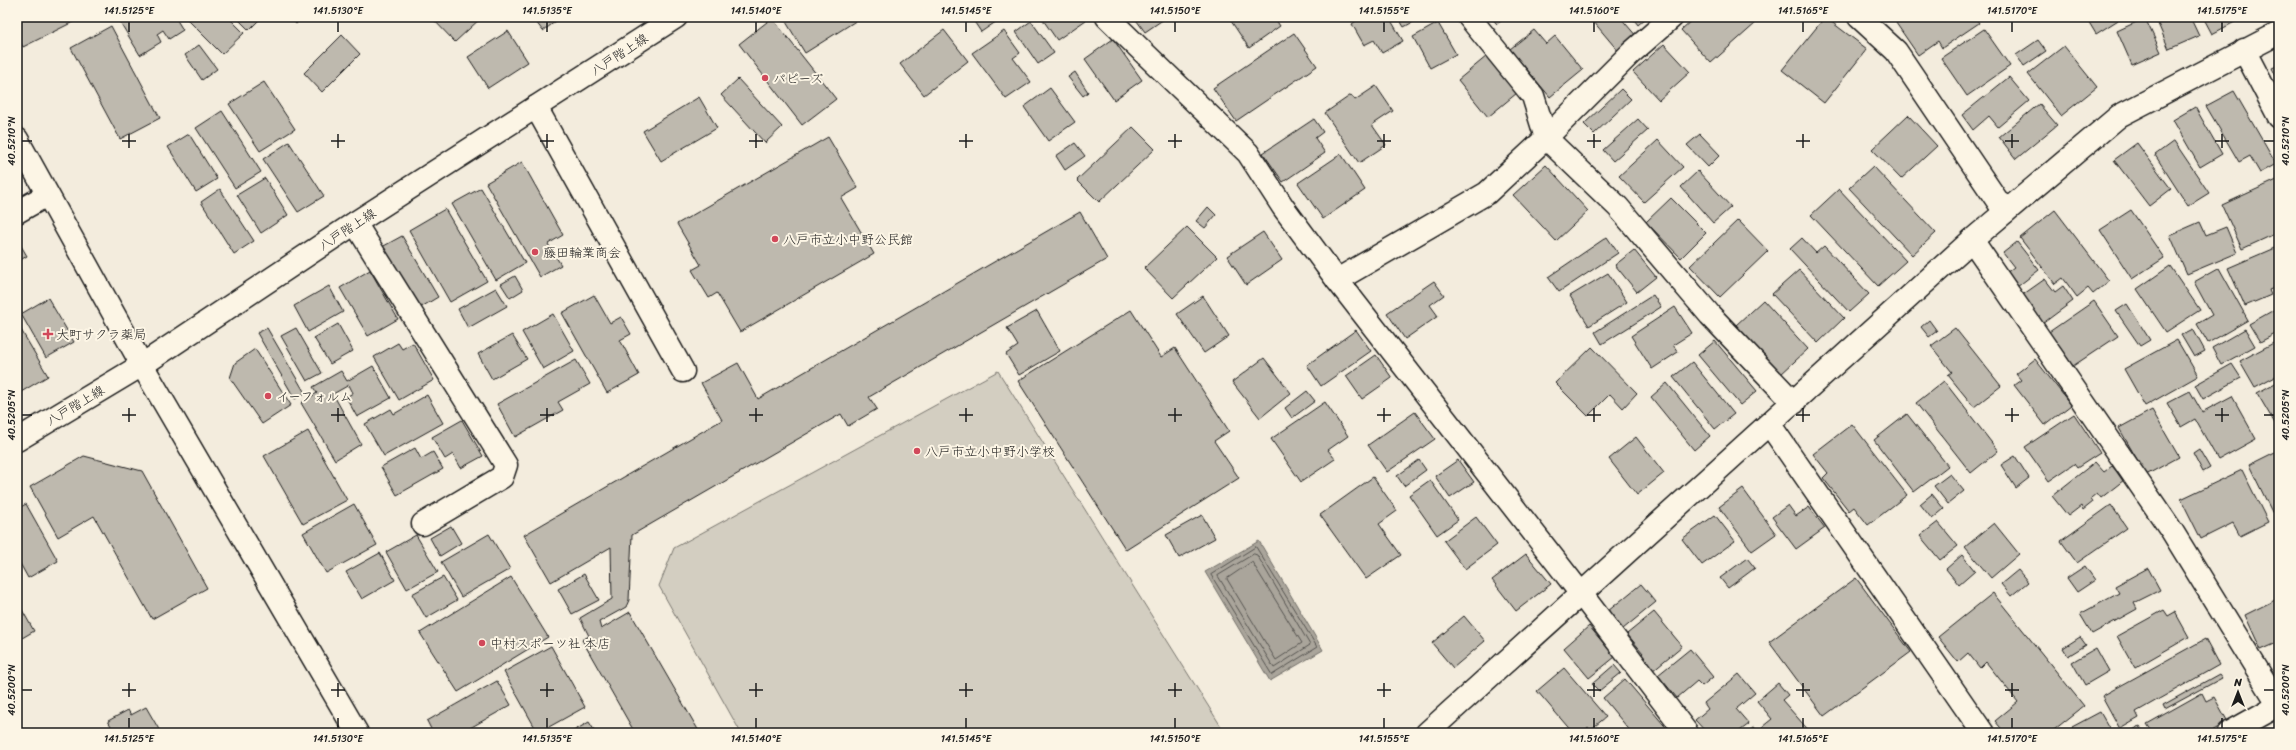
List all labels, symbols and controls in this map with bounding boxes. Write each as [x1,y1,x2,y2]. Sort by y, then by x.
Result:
text: 141.5125°E [104,2,155,20]
text: 141.5130°E [313,2,364,20]
text: 141.5135°E [522,2,573,20]
text: 141.5140°E [731,2,783,20]
text: 141.5145°E [941,2,993,20]
text: 141.5150°E [1150,2,1202,20]
text: 141.5155°E [1359,2,1411,20]
text: 141.5160°E [1569,2,1620,20]
text: 141.5165°E [1778,2,1829,20]
text: 141.5170°E [1987,2,2038,20]
text: 141.5175°E [2197,2,2248,20]
street label: 八戸階上線 [586,27,654,82]
place label: パピーズ [773,67,823,90]
marker: パピーズ [760,73,770,83]
text: 40.5210°N [3,116,21,166]
text: 40.5210°N [2277,116,2295,166]
street label: 八戸階上線 [314,202,382,257]
place label: 八戸市立小中野公民館 [783,228,913,251]
marker: 八戸市立小中野公民館 [770,234,780,244]
place label: 藤田輪業商会 [543,241,621,264]
marker: 藤田輪業商会 [530,247,540,257]
place label: 大町サクラ薬局 [56,323,146,346]
marker: 大町サクラ薬局 [43,329,53,339]
street label: 八戸階上線 [41,378,110,432]
place label: イーフォルム [276,385,352,408]
text: 40.5205°N [3,389,21,441]
text: 40.5205°N [2277,389,2295,441]
marker: イーフォルム [263,391,273,401]
place label: 八戸市立小中野小学校 [925,440,1055,463]
marker: 八戸市立小中野小学校 [912,446,922,456]
place label: 中村スポーツ社 本店 [490,632,610,655]
marker: 中村スポーツ社 本店 [477,638,487,648]
text: 40.5200°N [3,664,21,716]
text: 40.5200°N [2277,664,2295,716]
north arrow [2218,672,2258,712]
text: N [2233,673,2242,692]
text: 141.5125°E [104,730,155,748]
text: 141.5130°E [313,730,364,748]
text: 141.5135°E [522,730,573,748]
text: 141.5140°E [731,730,783,748]
text: 141.5145°E [941,730,993,748]
text: 141.5150°E [1150,730,1202,748]
text: 141.5155°E [1359,730,1411,748]
text: 141.5160°E [1569,730,1620,748]
text: 141.5165°E [1778,730,1829,748]
text: 141.5170°E [1987,730,2038,748]
text: 141.5175°E [2197,730,2248,748]

